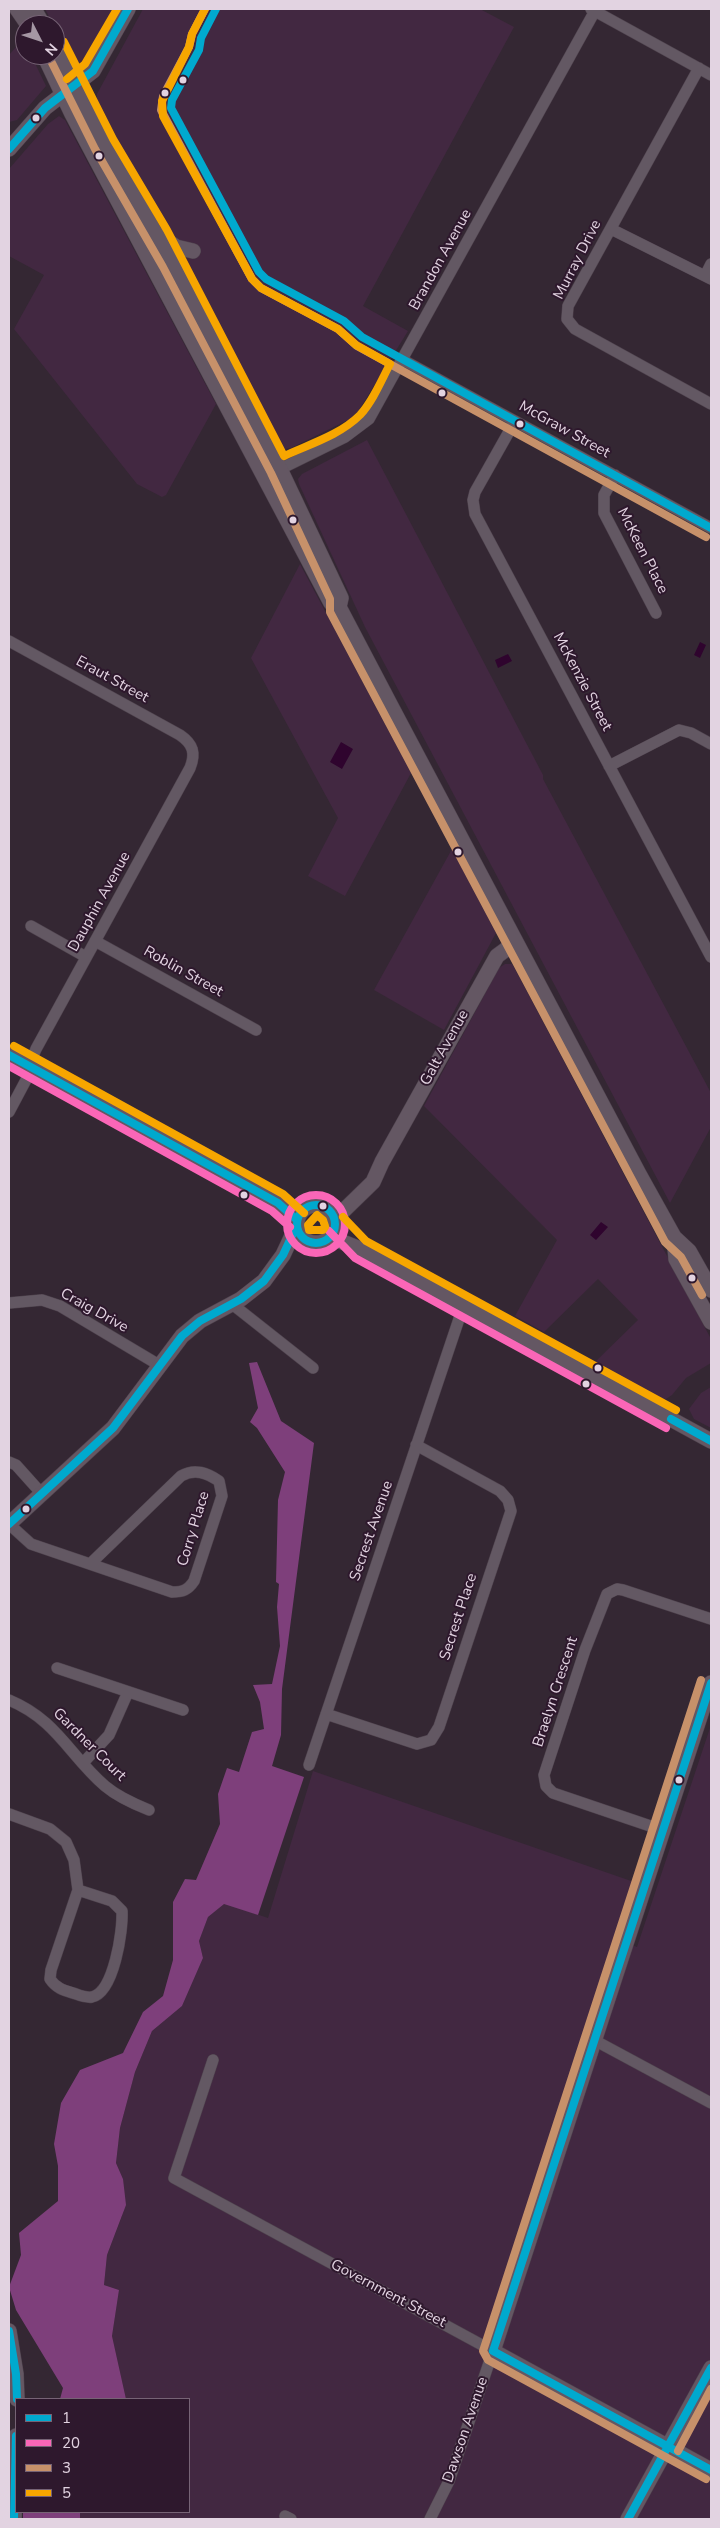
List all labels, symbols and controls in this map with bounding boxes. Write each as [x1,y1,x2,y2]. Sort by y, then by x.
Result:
north arrow [15,15,65,65]
text: N [40,39,62,60]
unlabelled marker [178,75,188,85]
unlabelled marker [160,88,170,98]
unlabelled marker [31,113,41,123]
unlabelled marker [94,151,104,161]
street label: Brandon Avenue [406,206,476,314]
street label: Murray Drive [550,217,606,303]
unlabelled marker [437,388,447,398]
street label: McGraw Street [515,398,613,462]
unlabelled marker [515,419,525,429]
street label: McKeen Place [613,505,671,597]
unlabelled marker [288,515,298,525]
street label: McKenzie Street [549,630,615,734]
street label: Eraut Street [72,653,152,707]
unlabelled marker [453,847,463,857]
street label: Dauphin Avenue [65,849,135,955]
street label: Roblin Street [140,943,226,1001]
street label: Galt Avenue [417,1007,473,1089]
unlabelled marker [239,1190,249,1200]
unlabelled marker [318,1201,328,1211]
unlabelled marker [687,1273,697,1283]
street label: Craig Drive [57,1285,131,1337]
unlabelled marker [593,1363,603,1373]
unlabelled marker [581,1379,591,1389]
street label: Secrest Avenue [346,1479,398,1583]
street label: Corry Place [174,1489,214,1569]
unlabelled marker [21,1504,31,1514]
street label: Secrest Place [436,1571,482,1663]
street label: Braelyn Crescent [530,1635,582,1749]
street label: Gardner Court [49,1705,129,1785]
unlabelled marker [674,1775,684,1785]
street label: Government Street [327,2256,449,2332]
street label: Dawson Avenue [440,2375,492,2485]
legend [15,2398,190,2513]
text: 1 [62,2408,71,2428]
text: 20 [62,2433,80,2453]
text: 3 [62,2458,71,2478]
text: 5 [62,2483,71,2503]

